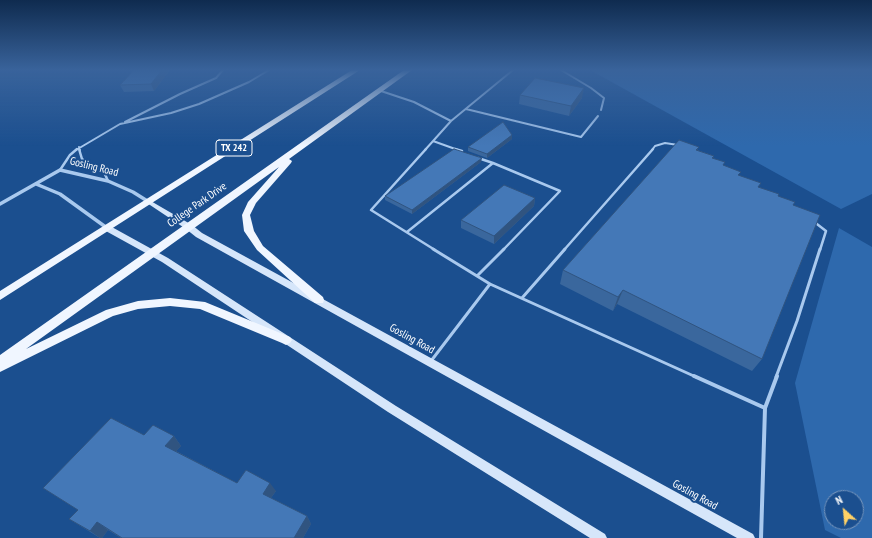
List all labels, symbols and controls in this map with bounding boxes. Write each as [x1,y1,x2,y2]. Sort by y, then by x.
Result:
road number: TX 242 [216,140,252,156]
street label: Gosling Road [68,155,120,179]
street label: College Park Drive [165,180,229,230]
street label: Gosling Road [387,321,437,357]
street label: Gosling Road [670,477,720,513]
north arrow [824,490,864,530]
text: N [833,493,845,508]

